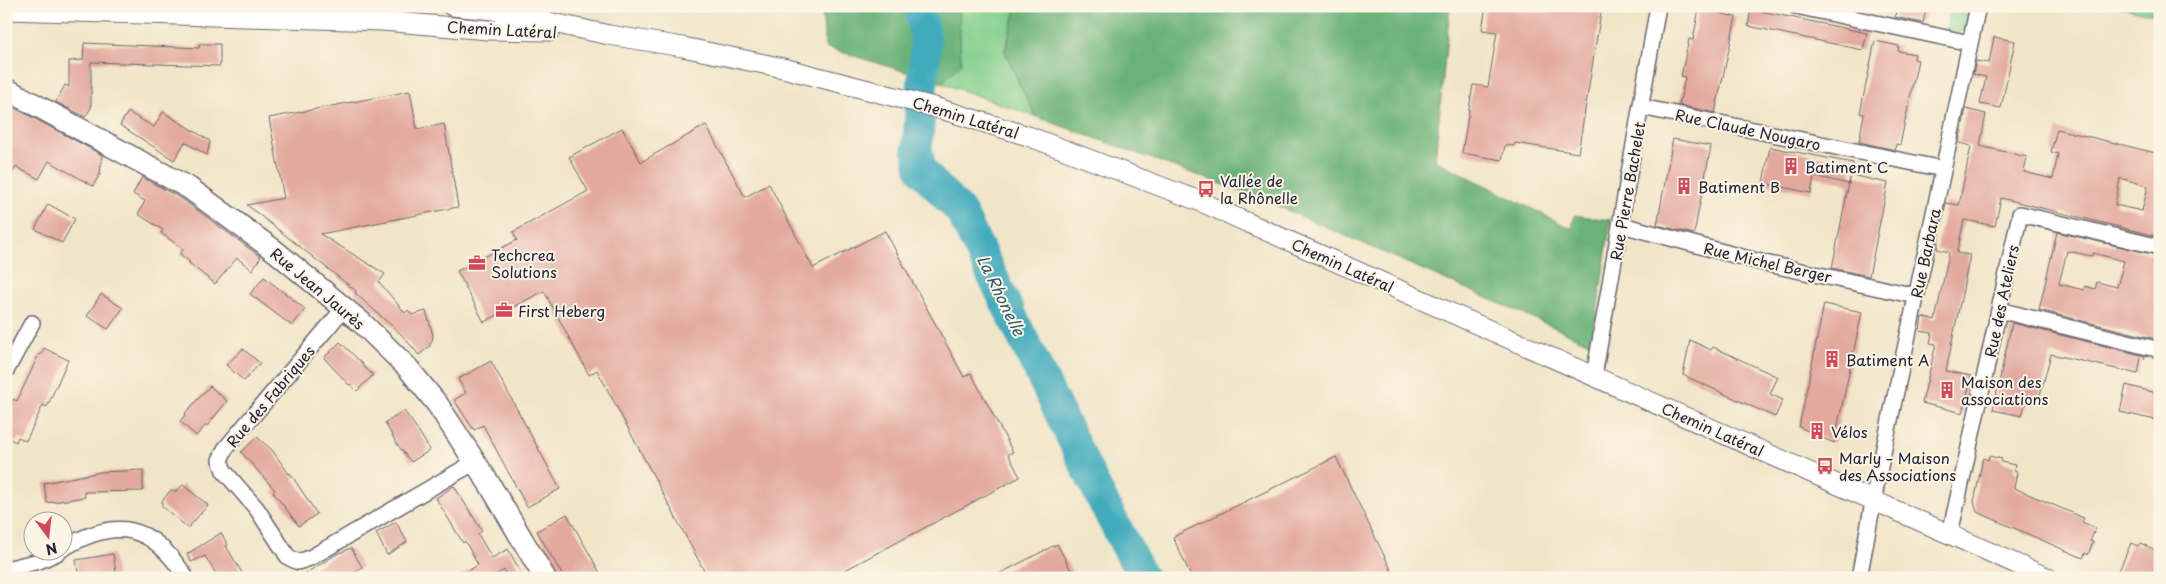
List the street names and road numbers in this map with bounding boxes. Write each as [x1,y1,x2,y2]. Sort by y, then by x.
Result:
street label: Chemin Latéral [447,15,557,43]
street label: Chemin Latéral [910,90,1022,144]
street label: Rue Claude Nougaro [1673,102,1823,156]
street label: Rue Pierre Bachelet [1603,120,1651,262]
street label: Rue Barbara [1904,205,1946,300]
street label: Chemin Latéral [1288,232,1398,298]
street label: Rue Michel Berger [1702,236,1834,288]
street label: Rue Jean Jaurès [266,242,370,334]
street label: Rue des Ateliers [1978,242,2024,359]
street label: Rue des Fabriques [220,340,320,452]
street label: Chemin Latéral [1658,396,1768,462]

